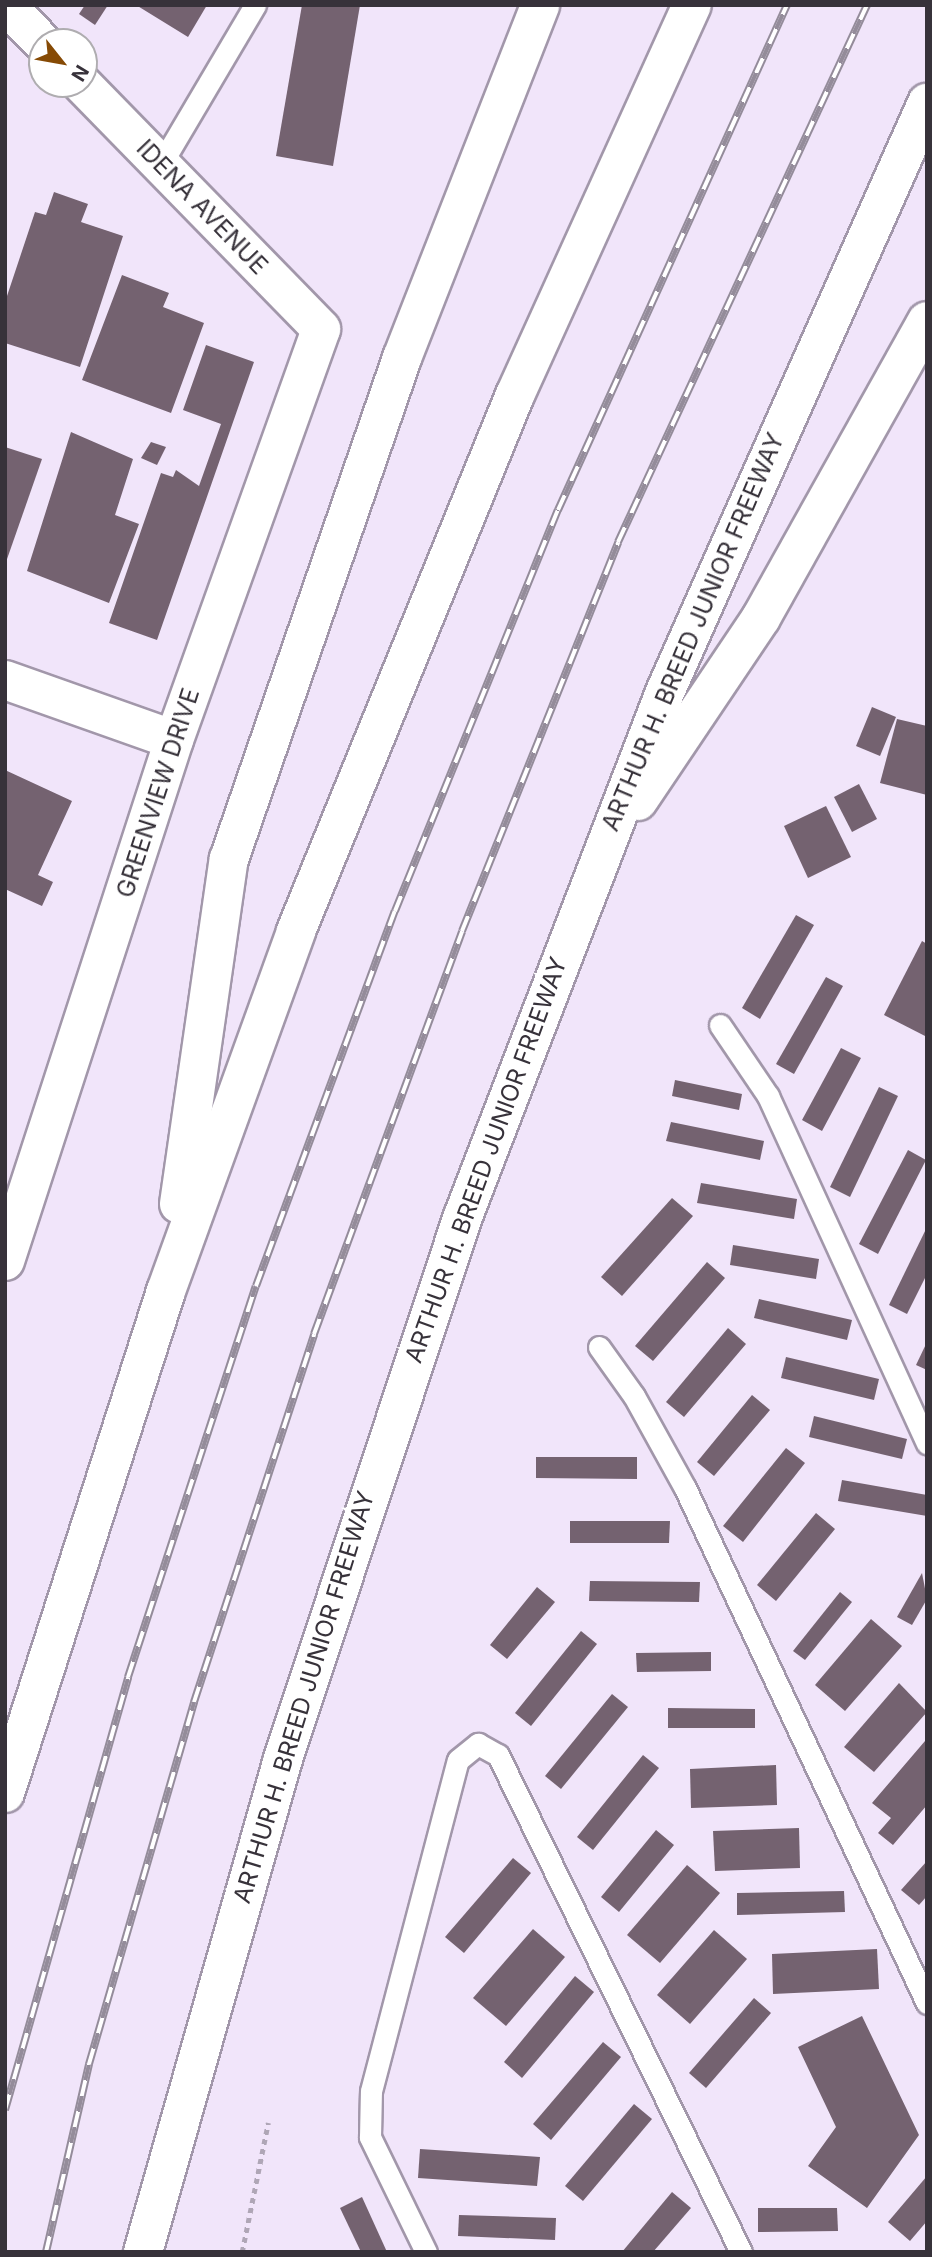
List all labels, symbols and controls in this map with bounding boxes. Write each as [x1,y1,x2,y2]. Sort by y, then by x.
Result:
north arrow [28,28,98,98]
text: N [66,61,93,85]
street label: IDENA AVENUE [131,134,273,280]
street label: ARTHUR H. BREED JUNIOR FREEWAY [596,429,790,835]
street label: GREENVIEW DRIVE [111,685,205,901]
street label: ARTHUR H. BREED JUNIOR FREEWAY [399,953,573,1367]
street label: ARTHUR H. BREED JUNIOR FREEWAY [227,1487,381,1907]

